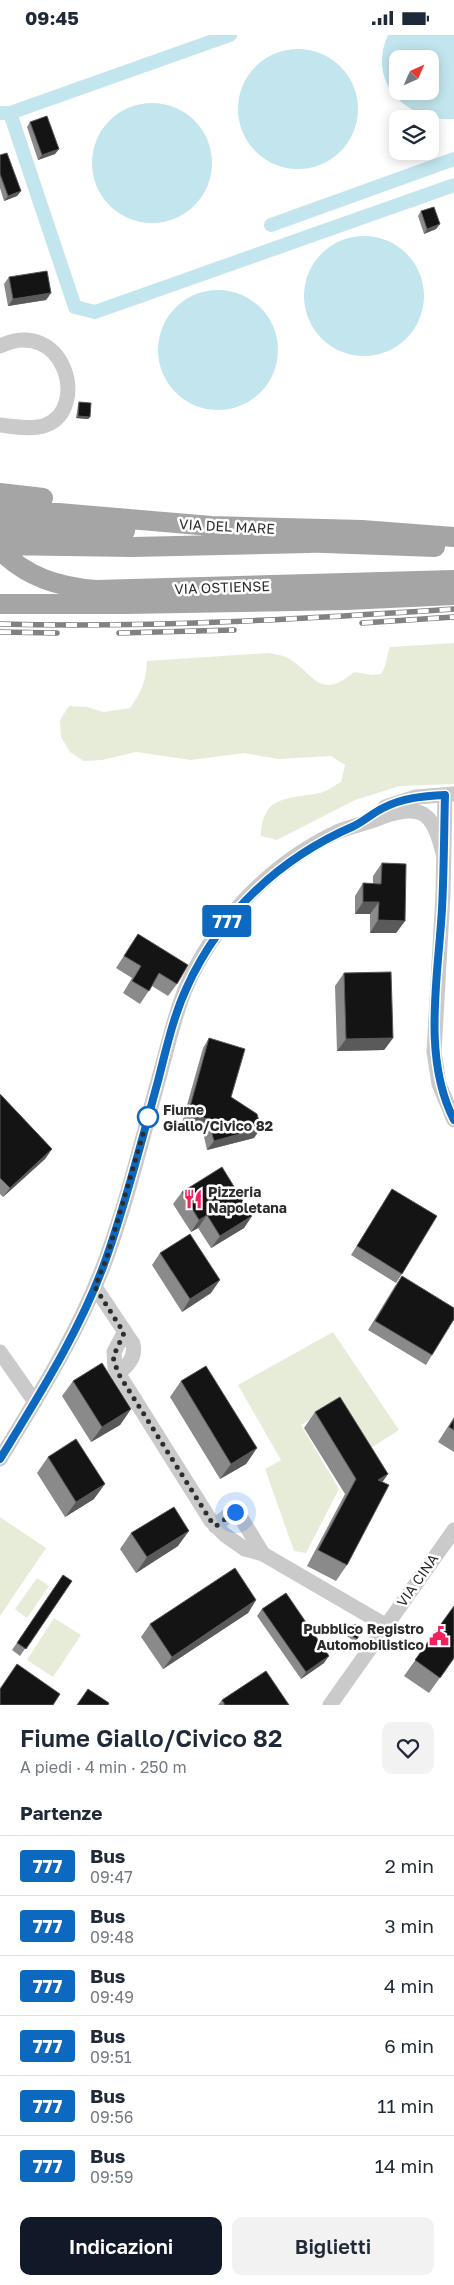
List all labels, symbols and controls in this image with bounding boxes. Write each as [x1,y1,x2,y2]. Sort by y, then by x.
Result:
text: 09:45 [25,6,79,29]
north arrow [389,50,439,100]
map controls [389,50,439,160]
button: layers [389,110,439,160]
street label: VIA DEL MARE [179,515,275,537]
street label: VIA OSTIENSE [174,577,270,597]
line badge: 777 [198,905,256,937]
text: 777 [212,910,242,932]
place label: Fiume Giallo/Civico 82 [163,1101,274,1134]
marker: Fiume Giallo/Civico 82 [137,1106,159,1128]
place label: Pizzeria Napoletana [208,1183,287,1216]
restaurant icon: Pizzeria Napoletana [182,1188,204,1210]
your location [223,1500,248,1525]
street label: VIA CINA [393,1550,442,1610]
place label: Pubblico Registro Automobilistico [303,1620,424,1653]
public building icon: Pubblico Registro Automobilistico [428,1625,450,1647]
button: heart [382,1722,434,1774]
text: Fiume Giallo/Civico 82 [20,1723,282,1752]
text: A piedi · 4 min · 250 m [20,1757,187,1777]
text: Partenze [20,1801,102,1824]
text: Bus [90,1844,125,1867]
text: 2 min [385,1854,434,1877]
text: 777 [33,1855,62,1877]
text: 09:47 [90,1867,133,1887]
text: Bus [90,1904,125,1927]
text: 3 min [385,1914,434,1937]
text: 777 [33,1915,62,1937]
text: 09:48 [90,1927,134,1947]
text: Bus [90,1964,125,1987]
text: 4 min [384,1974,434,1997]
text: 777 [33,1975,62,1997]
text: 09:49 [90,1987,134,2007]
text: Bus [90,2024,125,2047]
text: 6 min [384,2034,434,2057]
text: 777 [33,2035,62,2057]
text: 09:51 [90,2047,131,2067]
text: Bus [90,2084,125,2107]
text: 11 min [377,2094,434,2117]
text: 777 [33,2095,62,2117]
text: 09:56 [90,2107,133,2127]
text: Bus [90,2144,125,2167]
text: 14 min [375,2154,434,2177]
text: 777 [33,2155,62,2177]
text: 09:59 [90,2167,133,2187]
button: Indicazioni [20,2217,222,2275]
button: Biglietti [232,2217,434,2275]

